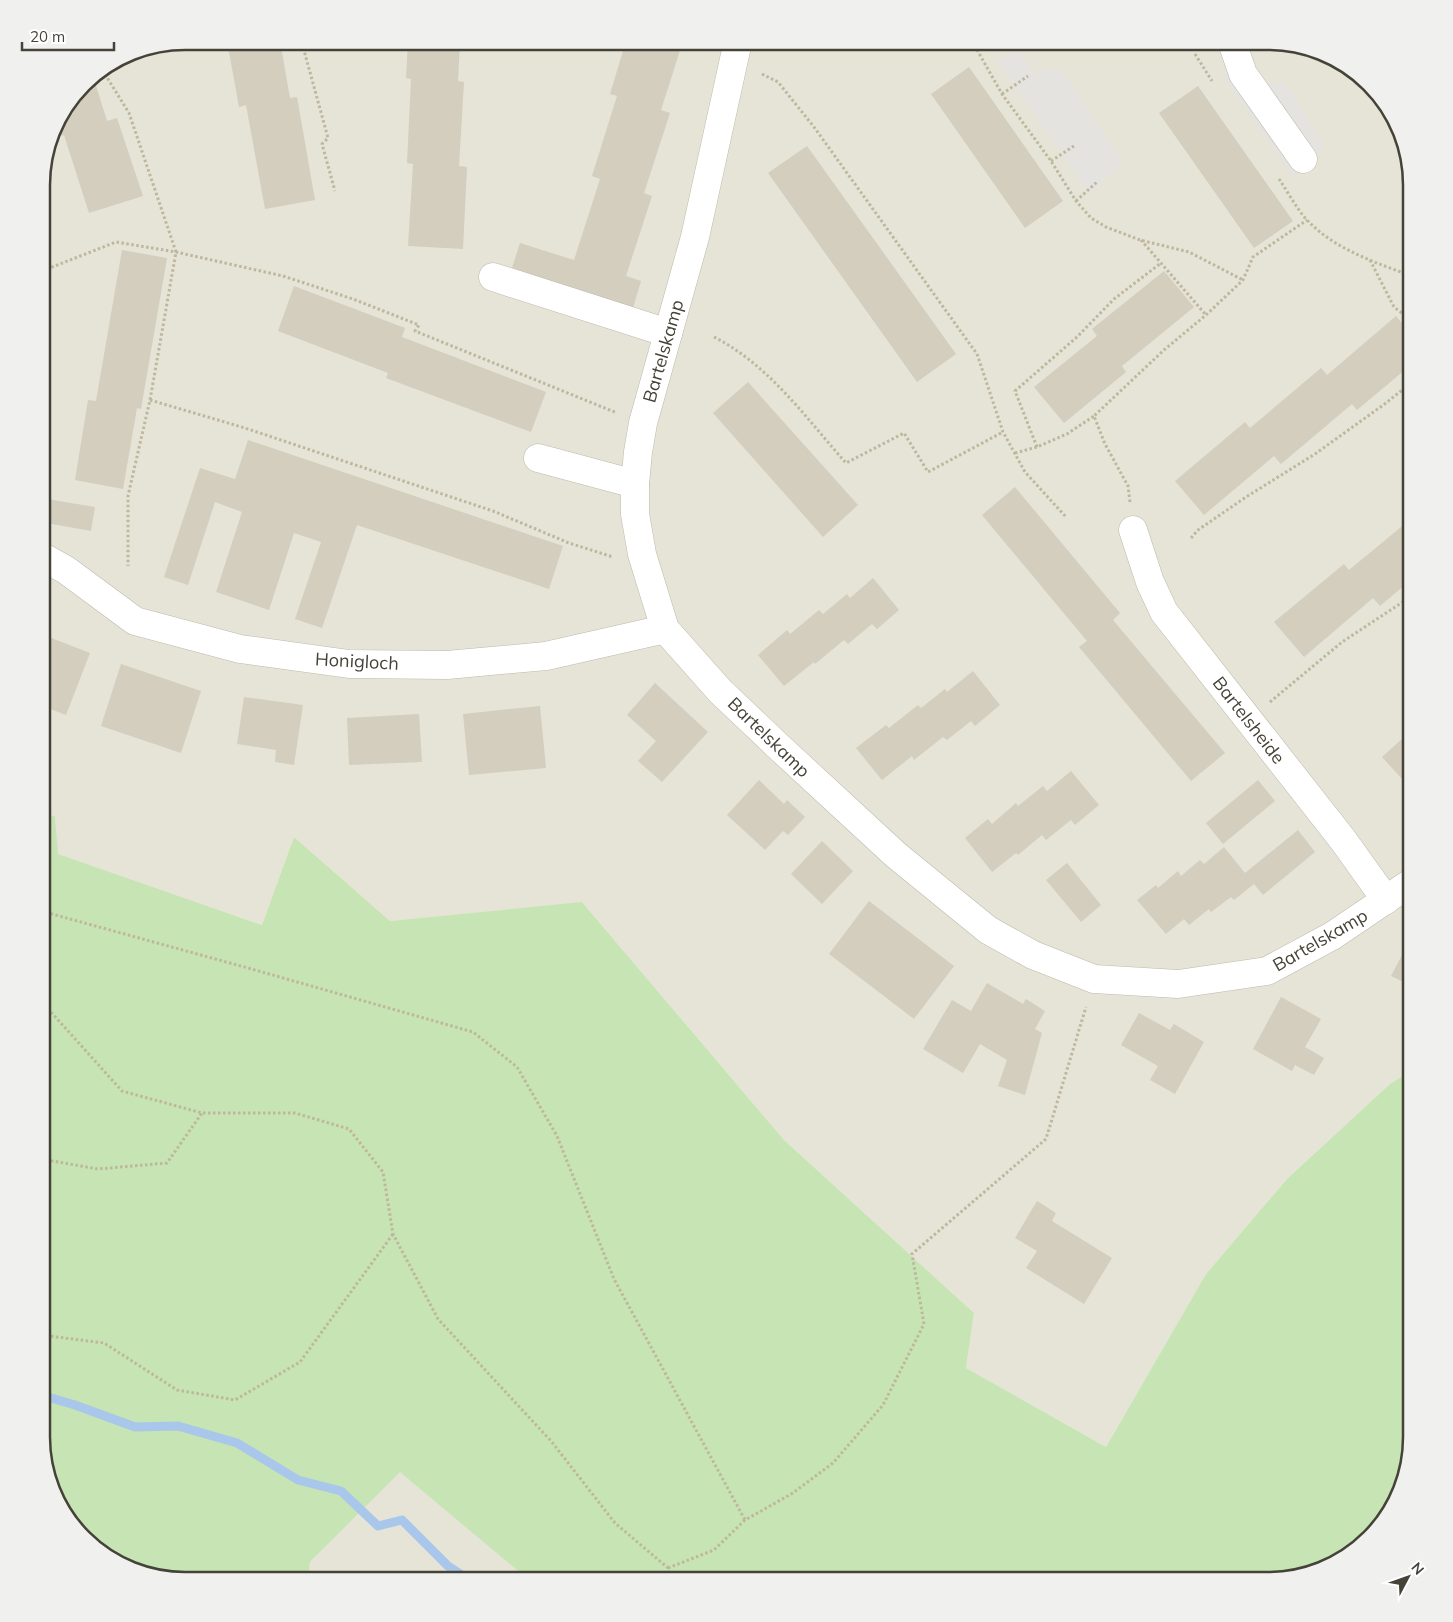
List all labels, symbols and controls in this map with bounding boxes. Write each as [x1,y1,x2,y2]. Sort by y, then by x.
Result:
scale bar [22,20,115,52]
text: 20 m [30,27,65,46]
street label: Bartelskamp [637,297,689,405]
street label: Honigloch [315,647,399,675]
street label: Bartelsheide [1208,672,1290,768]
street label: Bartelskamp [723,692,815,782]
street label: Bartelskamp [1268,904,1372,976]
north arrow [1383,1552,1433,1602]
text: N [1408,1559,1428,1578]

